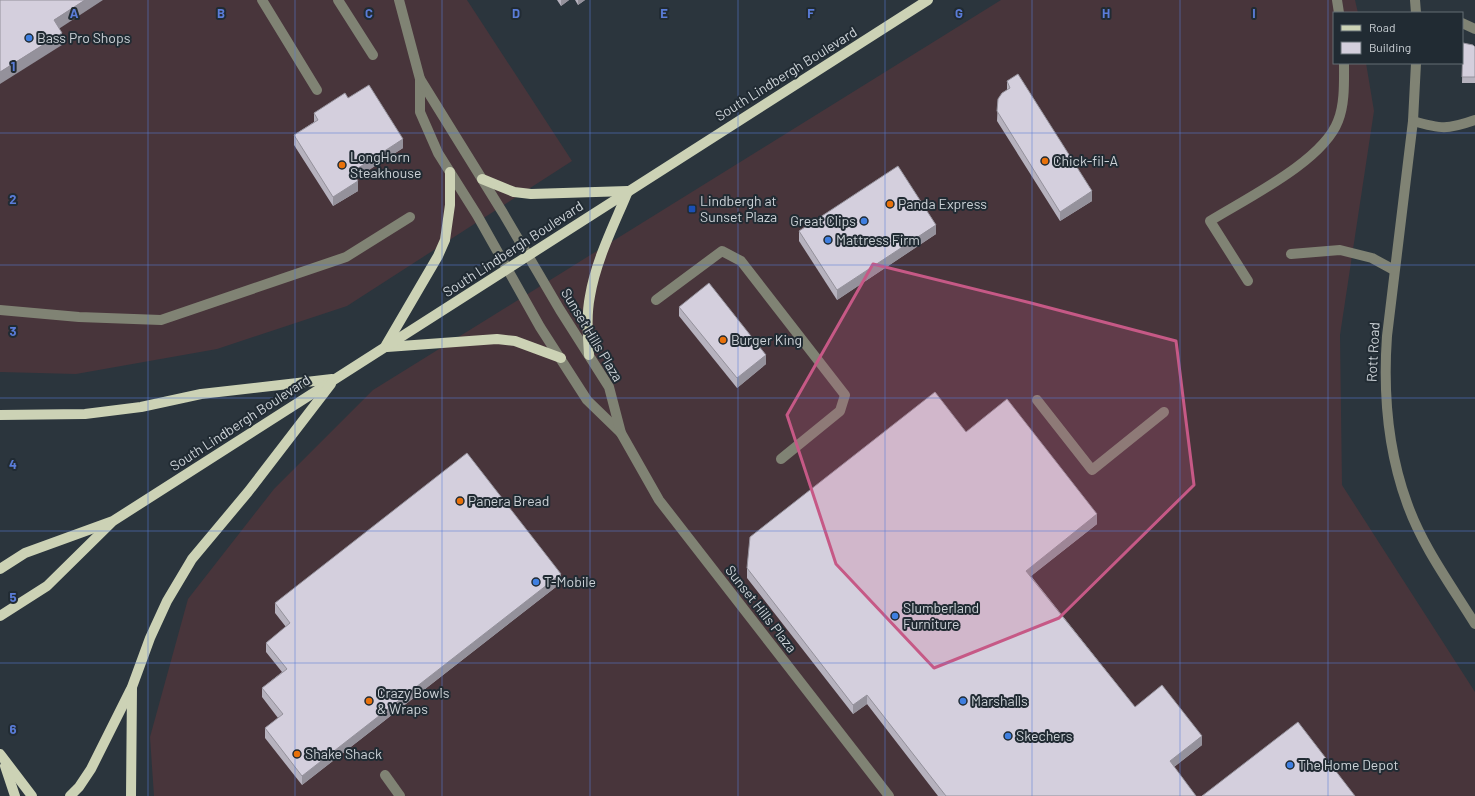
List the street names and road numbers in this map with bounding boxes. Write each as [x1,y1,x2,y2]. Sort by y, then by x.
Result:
street label: South Lindbergh Boulevard [712,23,860,124]
street label: South Lindbergh Boulevard [439,197,586,300]
street label: Sunset Hills Plaza [558,285,627,385]
street label: Rott Road [1362,322,1383,382]
street label: South Lindbergh Boulevard [166,371,313,474]
street label: Sunset Hills Plaza [722,562,801,656]

